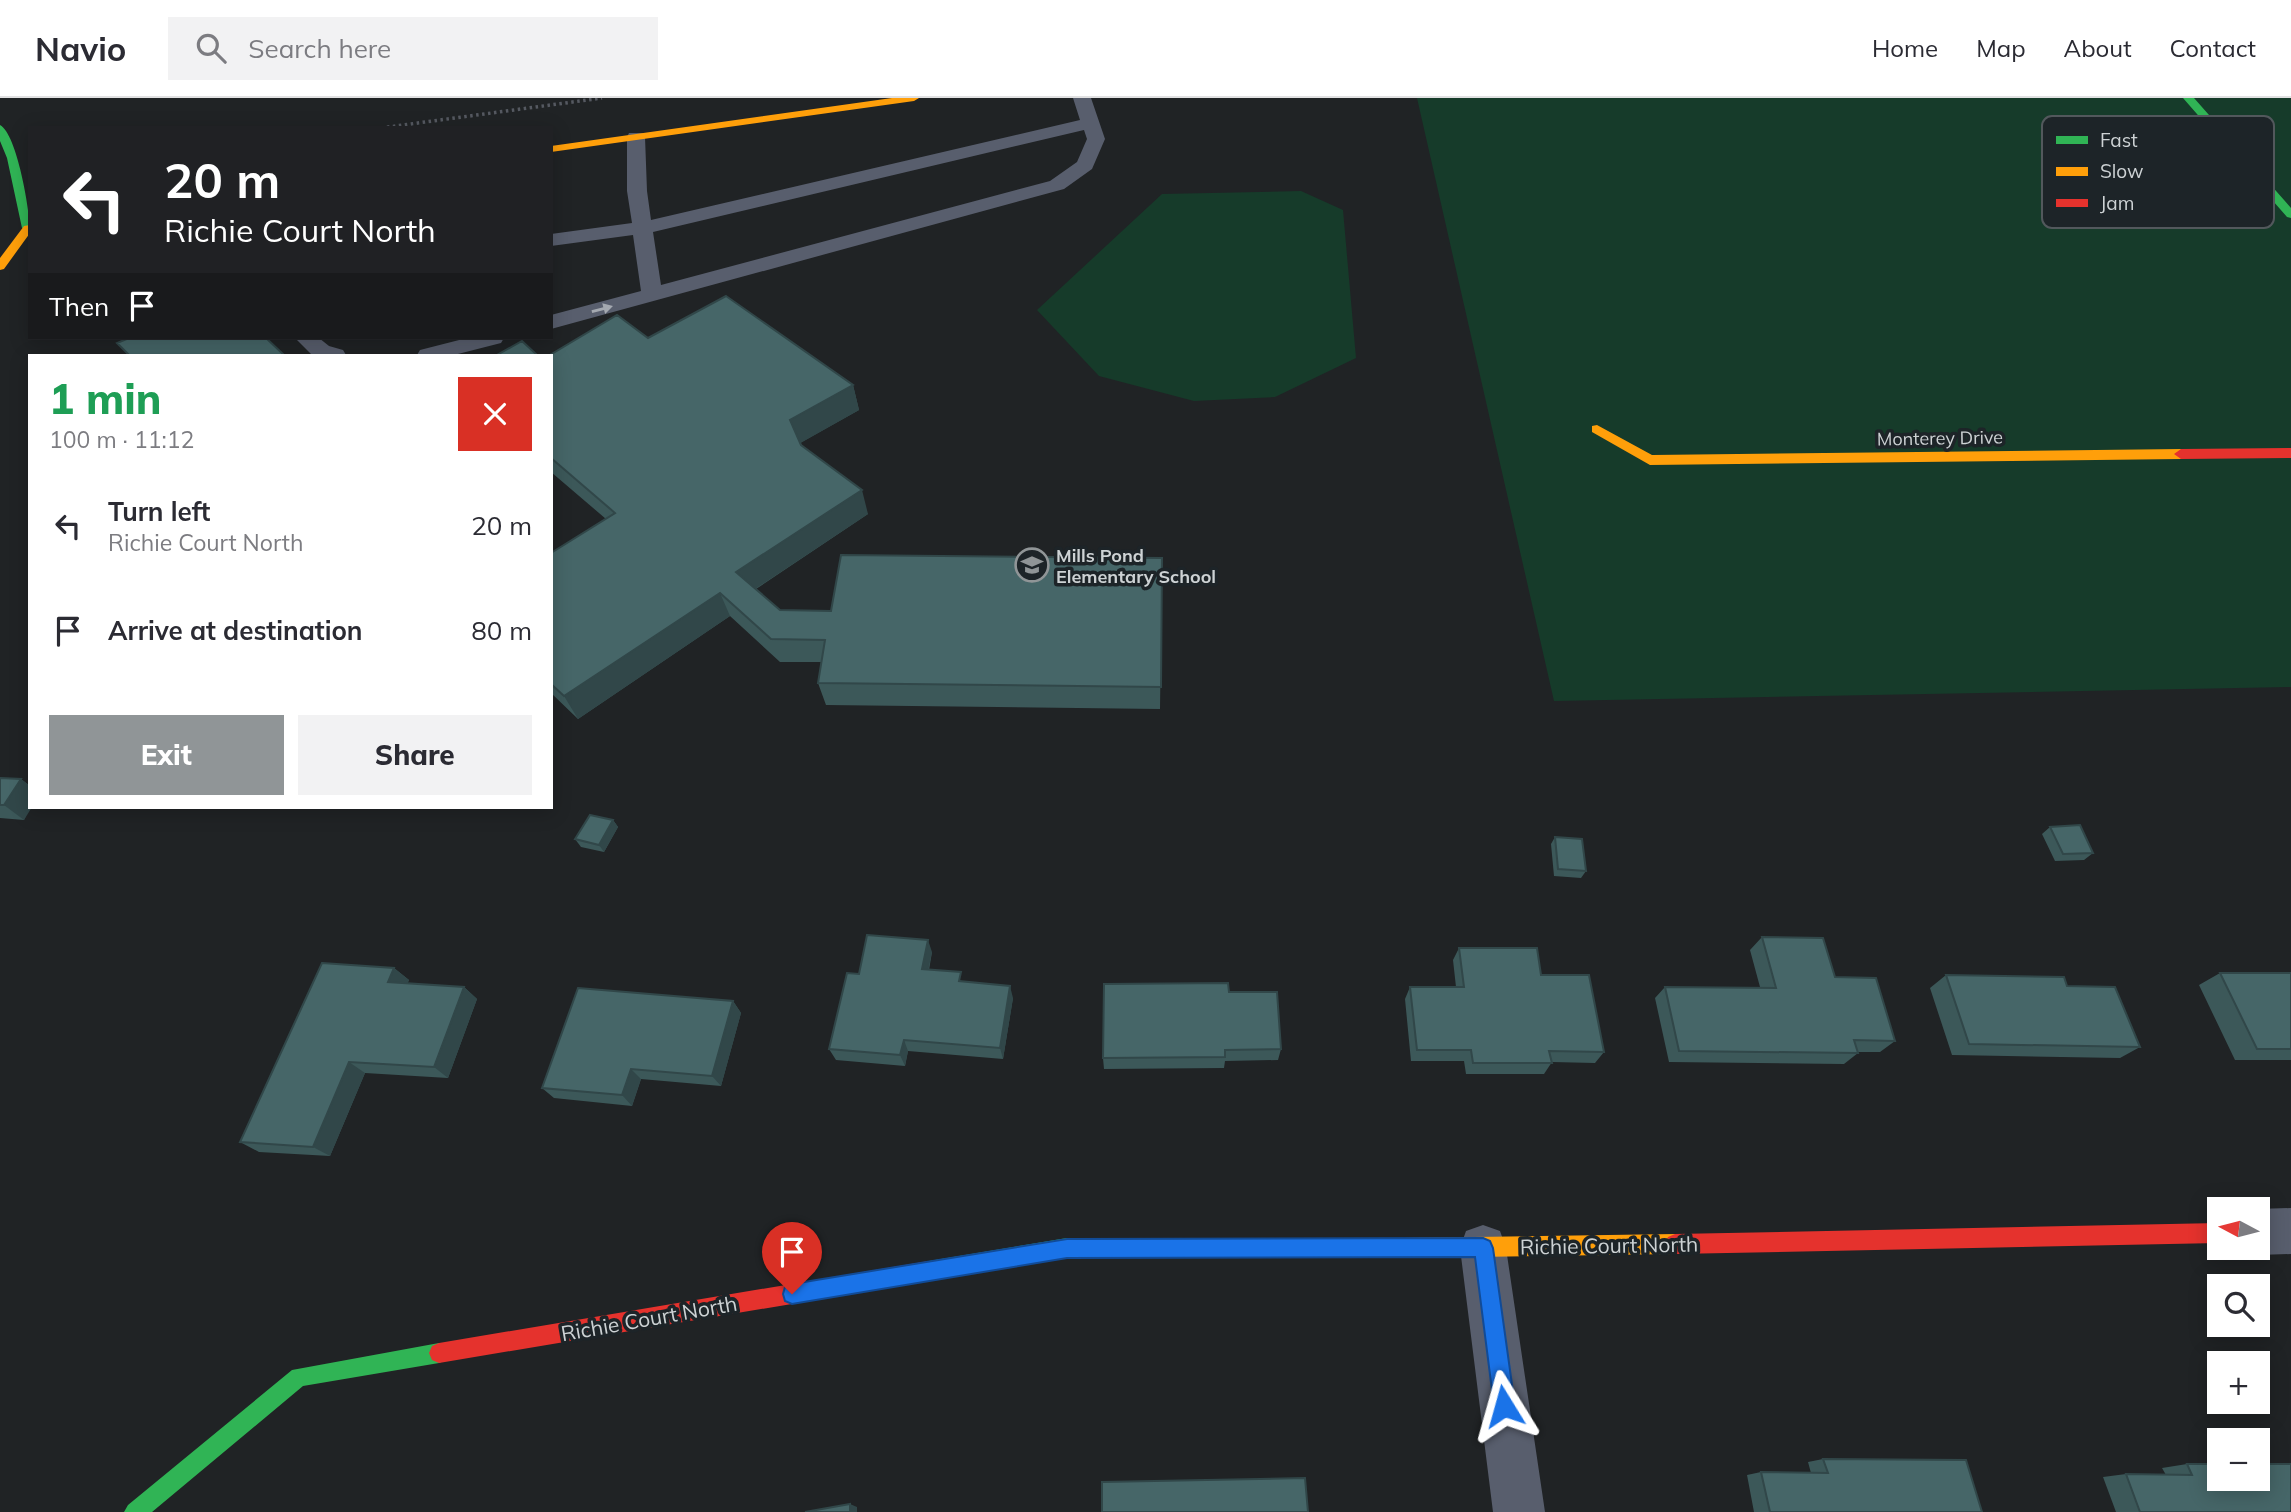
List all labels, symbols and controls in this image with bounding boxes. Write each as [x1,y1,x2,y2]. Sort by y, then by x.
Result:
search box [168,17,658,80]
text: Navio [35,28,126,69]
icon: search [192,29,230,67]
text: Search here [248,32,391,65]
text: Home [1872,33,1938,63]
text: Map [1976,33,2026,63]
text: About [2064,33,2132,63]
text: Contact [2170,33,2256,63]
legend [2042,116,2274,228]
text: Fast [2100,128,2138,152]
text: 20 m [164,149,280,210]
icon: left [49,154,140,245]
text: Slow [2100,159,2144,183]
text: Jam [2100,191,2134,215]
text: Richie Court North [164,210,436,250]
icon: arrive [123,287,161,325]
text: Then [49,290,109,323]
one-way arrow [591,303,612,313]
text: 1 min [49,372,162,425]
button: close [458,377,532,451]
text: 100 m · 11:12 [49,425,194,454]
street label: Monterey Drive [1877,425,2003,451]
text: Turn left [108,495,210,528]
icon: left [49,507,87,545]
text: 20 m [471,509,532,542]
text: Richie Court North [108,528,303,557]
place label: Mills Pond Elementary School [1056,544,1216,588]
school or university icon: Mills Pond Elementary School [1013,546,1051,584]
icon: arrive [49,612,87,650]
text: Arrive at destination [108,614,363,647]
text: 80 m [471,614,532,647]
button: Exit [49,715,284,795]
button: Share [298,715,532,795]
north arrow [2207,1197,2270,1260]
map controls [2207,1197,2270,1491]
pin [762,1222,822,1294]
street label: Richie Court North [1520,1230,1698,1260]
icon: arrive [773,1233,811,1271]
button: search [2207,1274,2270,1337]
street label: Richie Court North [559,1290,739,1346]
button: + [2207,1351,2270,1414]
position arrow [1467,1369,1541,1443]
button: − [2207,1428,2270,1491]

